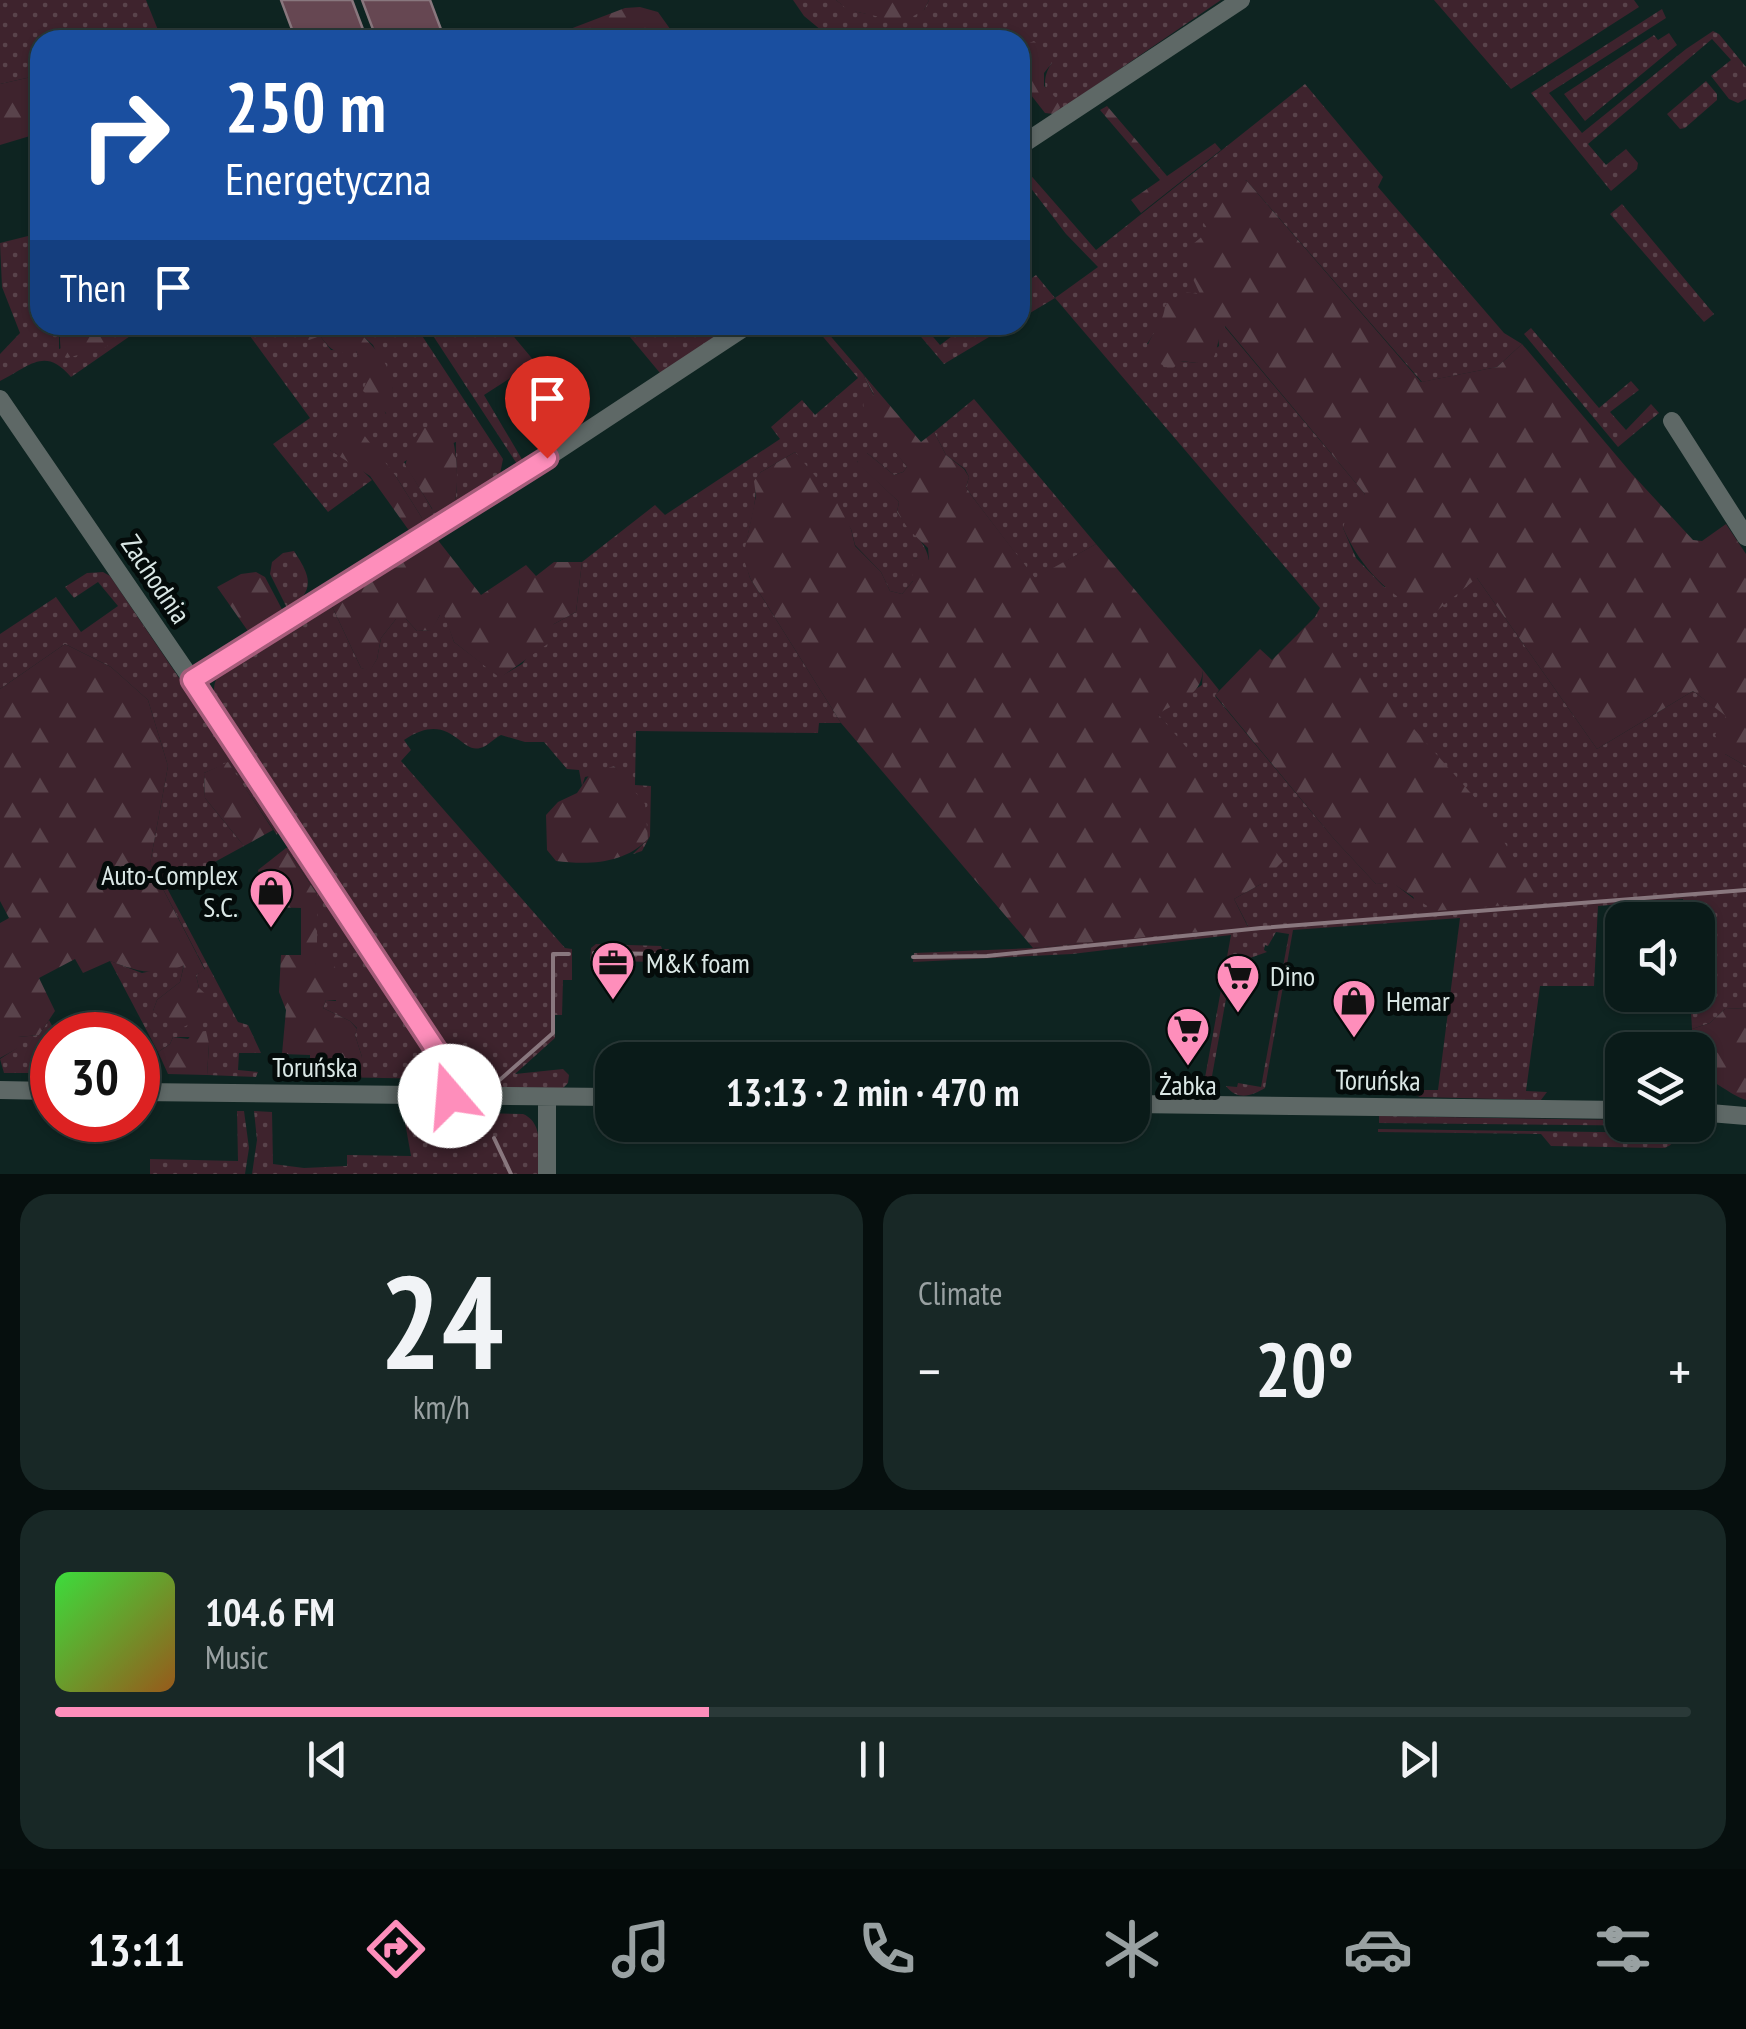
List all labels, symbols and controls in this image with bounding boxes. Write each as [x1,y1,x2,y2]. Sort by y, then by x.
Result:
text: 250 m [225,61,386,151]
icon: right [60,70,190,200]
text: Energetyczna [225,149,431,207]
icon: arrive [146,260,201,315]
text: Then [60,263,126,312]
pin [505,356,590,459]
icon: arrive [520,371,575,426]
street label: Zachodnia [113,527,199,630]
place label: Auto-Complex S.C. [101,856,238,925]
shop icon: Auto-Complex S.C. [248,868,294,929]
map controls [1605,902,1715,1142]
button: sound [1605,902,1715,1012]
office icon: M&K foam [590,940,636,1001]
place label: M&K foam [646,944,750,981]
supermarket icon: Dino [1215,953,1261,1014]
place label: Dino [1270,957,1315,994]
shop icon: Hemar [1331,978,1377,1039]
place label: Hemar [1386,982,1450,1019]
supermarket icon: Żabka [1165,1006,1211,1067]
speed limit sign: 30 [30,1012,160,1142]
button: layers [1605,1032,1715,1142]
position arrow [398,1044,502,1148]
street label: Toruńska [272,1048,358,1085]
street label: Toruńska [1335,1060,1421,1099]
place label: Żabka [1159,1066,1217,1103]
text: 13:13 · 2 min · 470 m [726,1067,1019,1116]
text: 24 [379,1237,504,1405]
text: Climate [918,1272,1002,1314]
text: 20° [1255,1321,1354,1418]
text: − [918,1335,941,1406]
text: + [1668,1335,1691,1406]
text: km/h [413,1386,470,1428]
text: 104.6 FM [205,1587,335,1636]
text: Music [205,1636,268,1678]
icon: previous [300,1732,355,1787]
icon: pause [845,1732,900,1787]
icon: next [1391,1732,1446,1787]
icon: directions [361,1914,431,1984]
icon: music [606,1914,676,1984]
icon: phone [852,1914,922,1984]
icon: climate [1097,1914,1167,1984]
icon: car [1343,1914,1413,1984]
icon: filters [1588,1914,1658,1984]
text: 13:11 [88,1920,185,1978]

